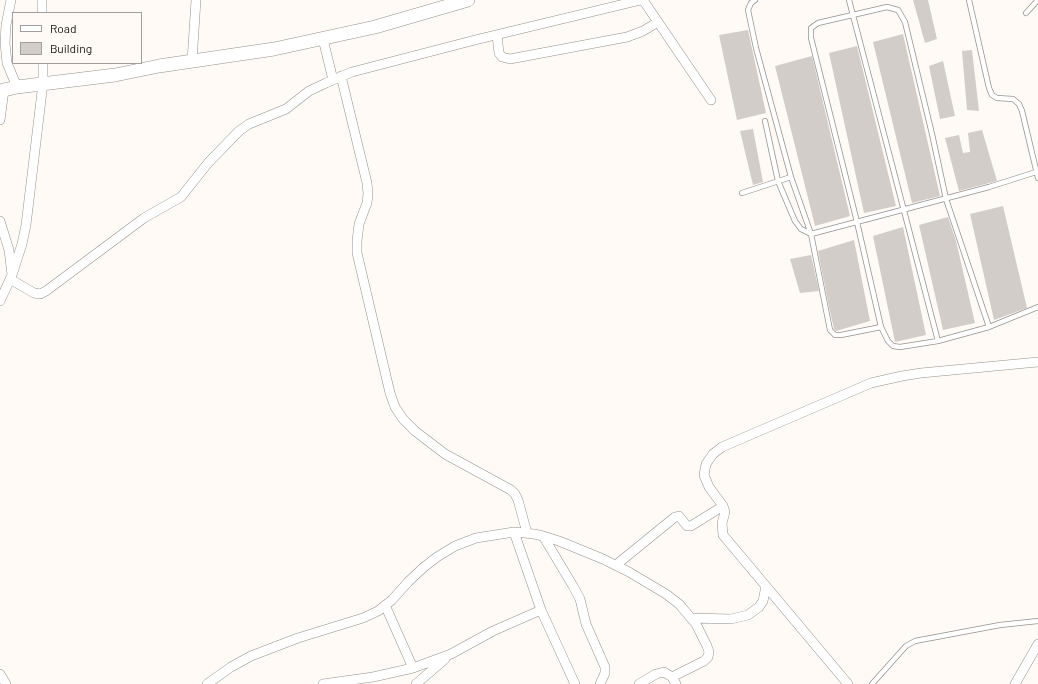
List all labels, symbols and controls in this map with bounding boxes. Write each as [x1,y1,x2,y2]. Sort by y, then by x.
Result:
legend [12,12,142,64]
text: Road [50,21,77,35]
text: Building [50,41,92,55]

